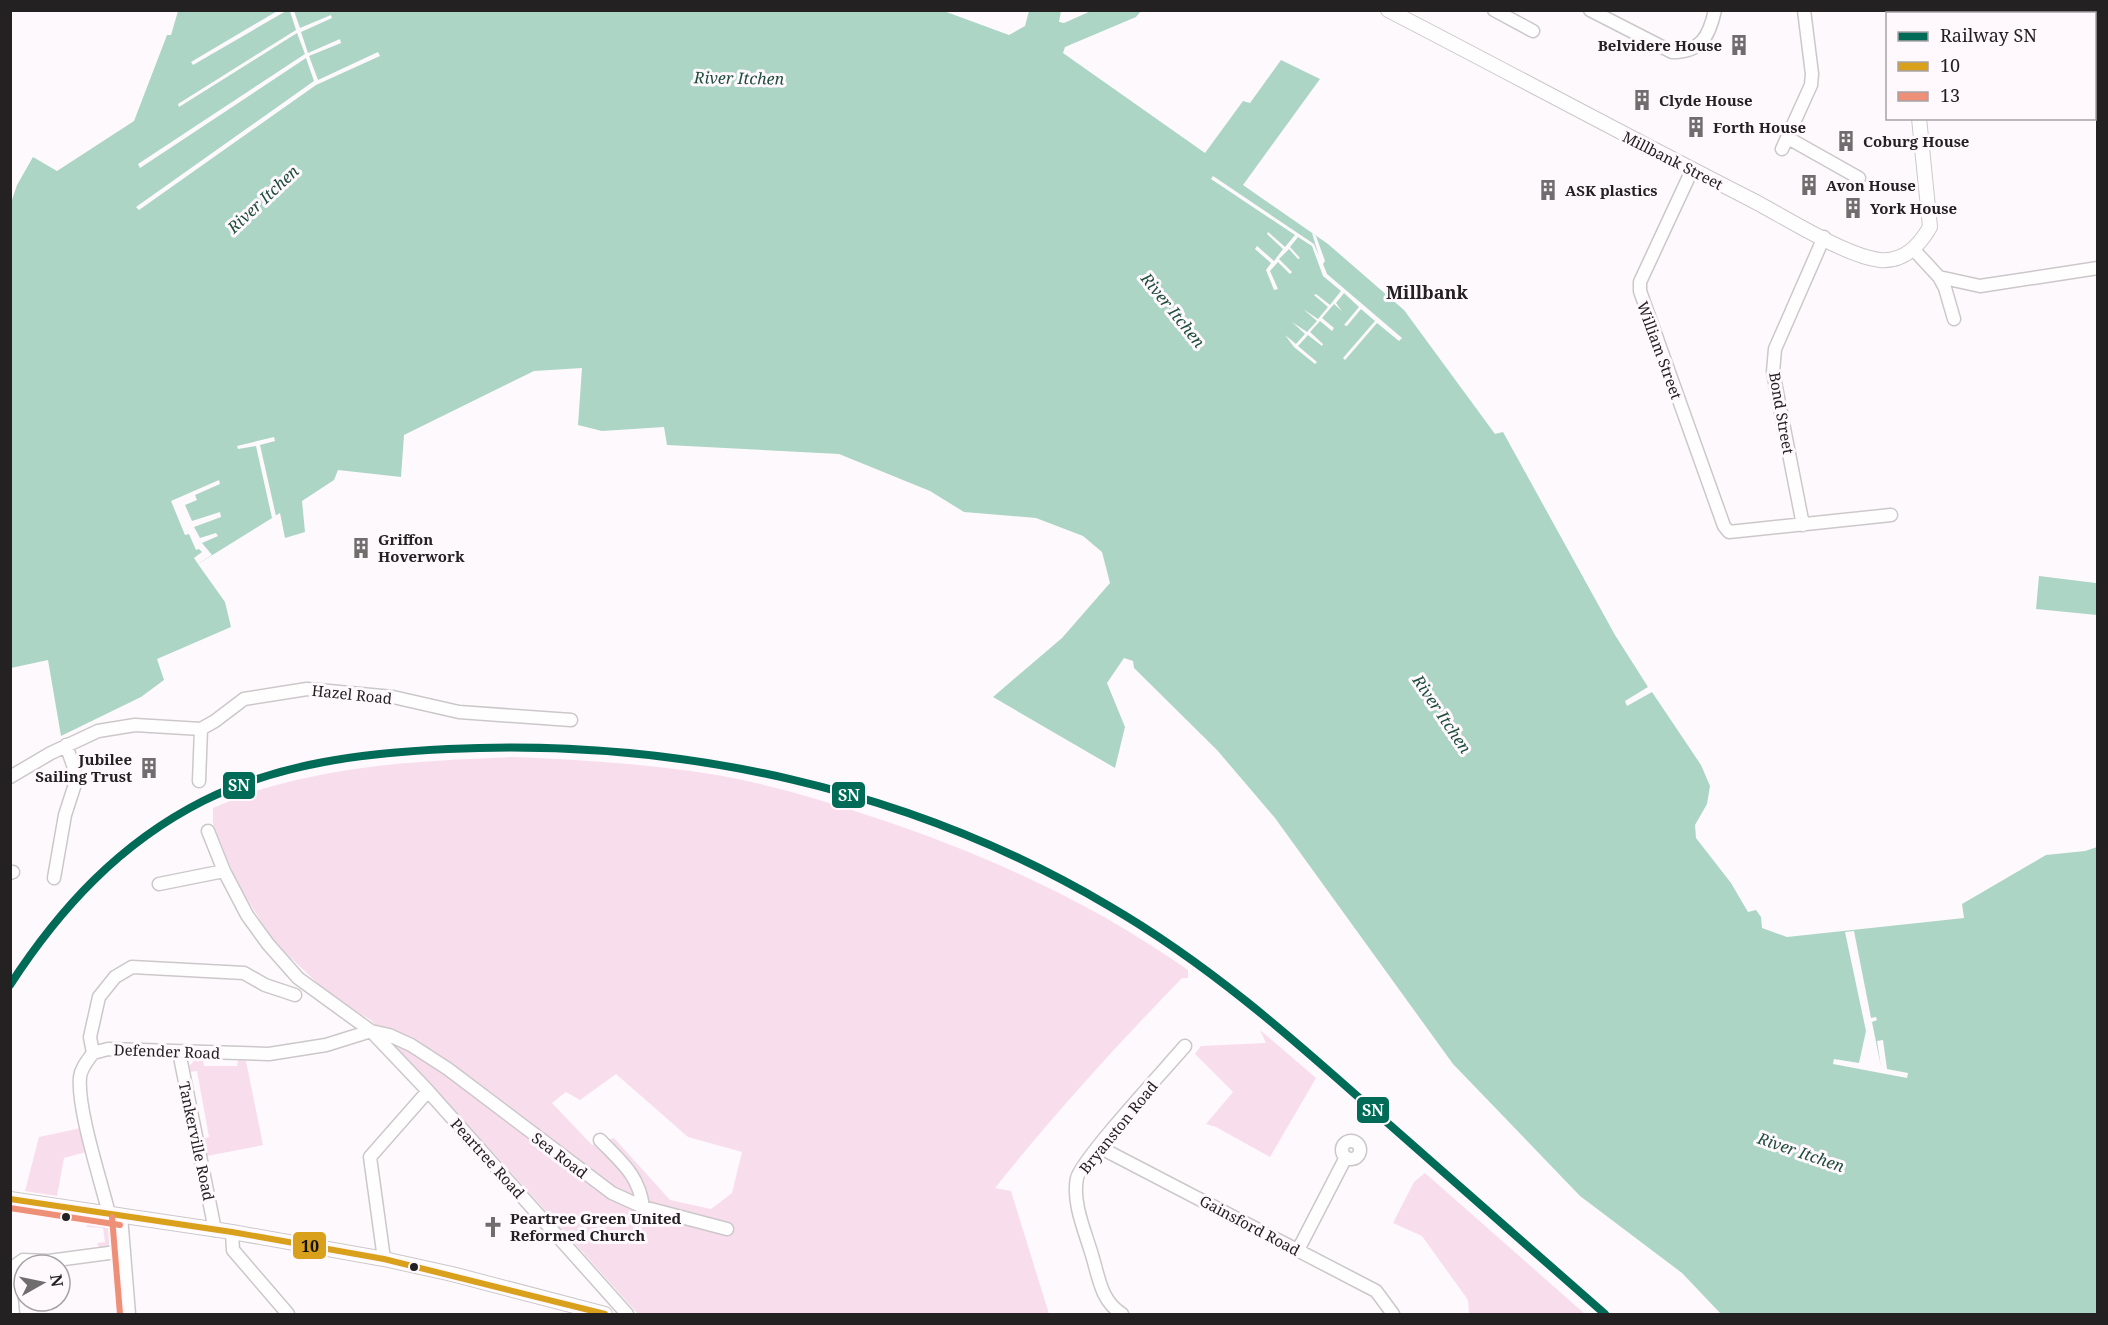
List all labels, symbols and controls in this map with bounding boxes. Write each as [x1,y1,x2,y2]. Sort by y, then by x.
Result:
legend [1886,12,2096,120]
text: Railway SN [1940,23,2037,47]
building icon: Belvidere House [1727,33,1751,57]
place label: Belvidere House [1598,35,1722,55]
text: 10 [1940,53,1960,77]
water label: River Itchen [693,66,785,90]
text: 13 [1940,83,1960,107]
building icon: Clyde House [1630,88,1654,112]
place label: Clyde House [1659,90,1753,110]
building icon: Forth House [1684,115,1708,139]
place label: Forth House [1713,117,1806,137]
street label: Millbank Street [1619,126,1727,194]
building icon: Coburg House [1834,129,1858,153]
place label: Coburg House [1863,131,1969,151]
water label: River Itchen [222,160,304,239]
building icon: Avon House [1797,173,1821,197]
place label: Avon House [1826,175,1916,195]
building icon: ASK plastics [1536,178,1560,202]
place label: ASK plastics [1565,180,1658,200]
building icon: York House [1841,196,1865,220]
place label: York House [1870,198,1957,218]
water label: River Itchen [1135,267,1210,352]
district label: Millbank [1386,280,1469,304]
street label: William Street [1633,298,1687,402]
street label: Bond Street [1765,370,1799,456]
place label: Griffon Hoverwork [378,529,465,566]
building icon: Griffon Hoverwork [349,536,373,560]
water label: River Itchen [1407,670,1477,758]
street label: Hazel Road [311,680,393,708]
place label: Jubilee Sailing Trust [35,749,132,786]
building icon: Jubilee Sailing Trust [137,756,161,780]
line badge: SN [222,771,256,800]
text: SN [228,774,250,796]
line badge: SN [831,781,866,809]
text: SN [838,784,860,806]
street label: Defender Road [113,1039,221,1063]
street label: Bryanston Road [1074,1076,1162,1178]
street label: Tankerville Road [175,1080,219,1202]
line badge: SN [1356,1096,1390,1124]
text: SN [1362,1099,1384,1121]
street label: Peartree Road [447,1114,529,1202]
water label: River Itchen [1754,1127,1848,1177]
street label: Sea Road [528,1128,592,1182]
street label: Gainsford Road [1196,1190,1304,1260]
place label: Peartree Green United Reformed Church [510,1208,682,1245]
unlabelled marker [60,1211,72,1223]
church icon: Peartree Green United Reformed Church [481,1215,505,1239]
line badge: 10 [292,1231,327,1260]
text: 10 [301,1235,319,1257]
north arrow [12,1253,72,1313]
unlabelled marker [408,1261,420,1273]
text: N [45,1273,69,1289]

